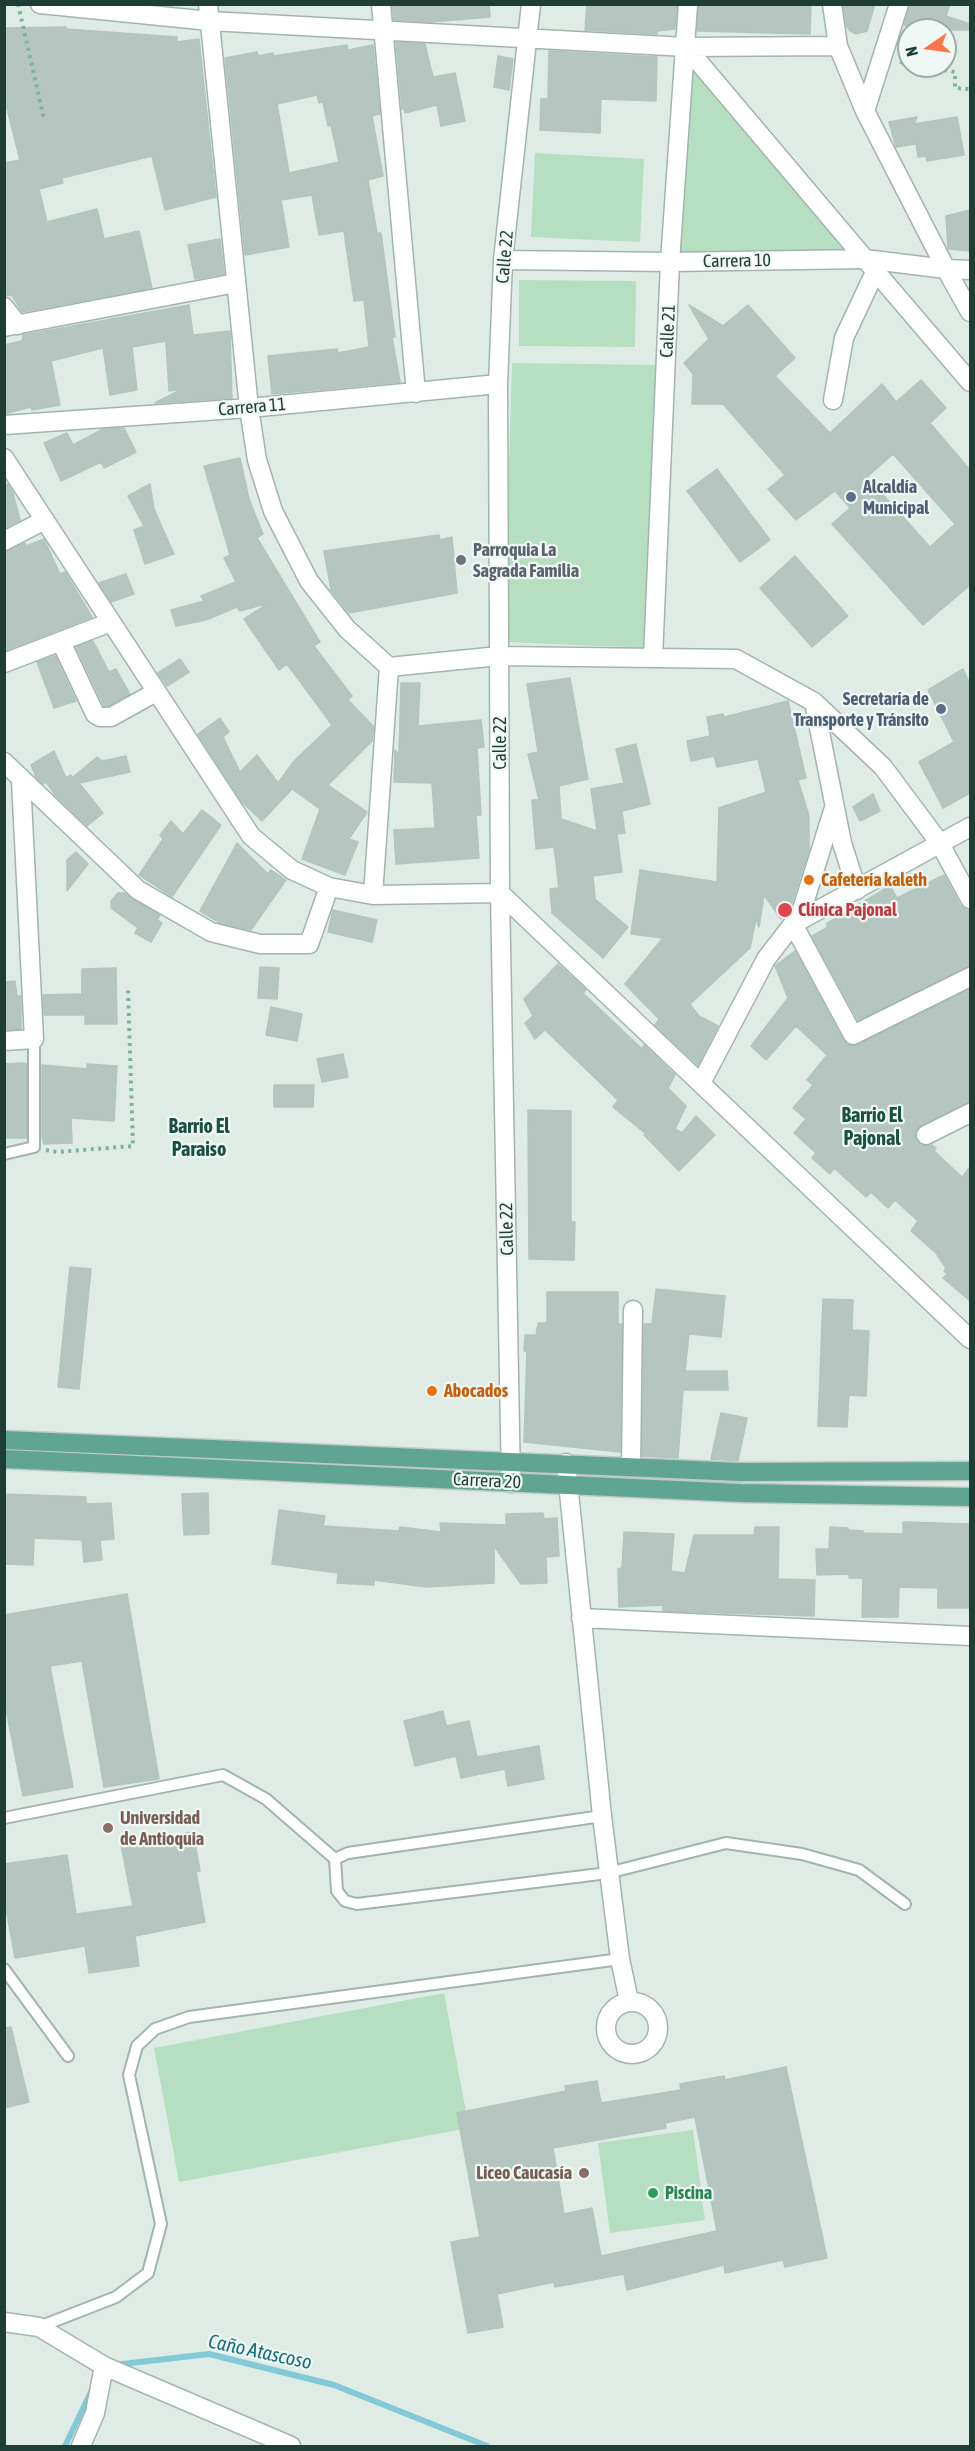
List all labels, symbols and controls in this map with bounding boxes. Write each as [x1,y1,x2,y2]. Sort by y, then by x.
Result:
north arrow [897,18,957,78]
text: N [902,45,921,58]
street label: Calle 22 [492,229,518,285]
street label: Carrera 10 [703,250,771,272]
street label: Calle 21 [656,304,680,358]
street label: Carrera 11 [217,393,287,421]
place label: Alcaldía Municipal [863,476,929,518]
marker: Alcaldía Municipal [844,490,858,504]
place label: Parroquia La Sagrada Familia [473,539,579,582]
marker: Parroquia La Sagrada Familia [454,553,468,567]
place label: Secretaría de Transporte y Tránsito [793,688,929,730]
marker: Secretaría de Transporte y Tránsito [934,702,948,716]
street label: Calle 22 [489,716,511,770]
place label: Cafetería kaleth [821,869,927,891]
marker: Cafetería kaleth [802,873,816,887]
place label: Clínica Pajonal [798,899,897,921]
marker: Clínica Pajonal [776,901,794,919]
district label: Barrio El Pajonal [841,1104,903,1151]
district label: Barrio El Paraiso [168,1115,230,1162]
street label: Calle 22 [496,1202,518,1256]
place label: Abocados [444,1380,508,1402]
marker: Abocados [425,1384,439,1398]
street label: Carrera 20 [452,1468,522,1494]
place label: Universidad de Antioquia [120,1807,204,1850]
marker: Universidad de Antioquia [101,1821,115,1835]
place label: Liceo Caucasía [476,2162,572,2184]
marker: Liceo Caucasía [577,2166,591,2180]
place label: Piscina [665,2182,712,2204]
marker: Piscina [646,2186,660,2200]
water label: Caño Atascoso [206,2329,314,2375]

